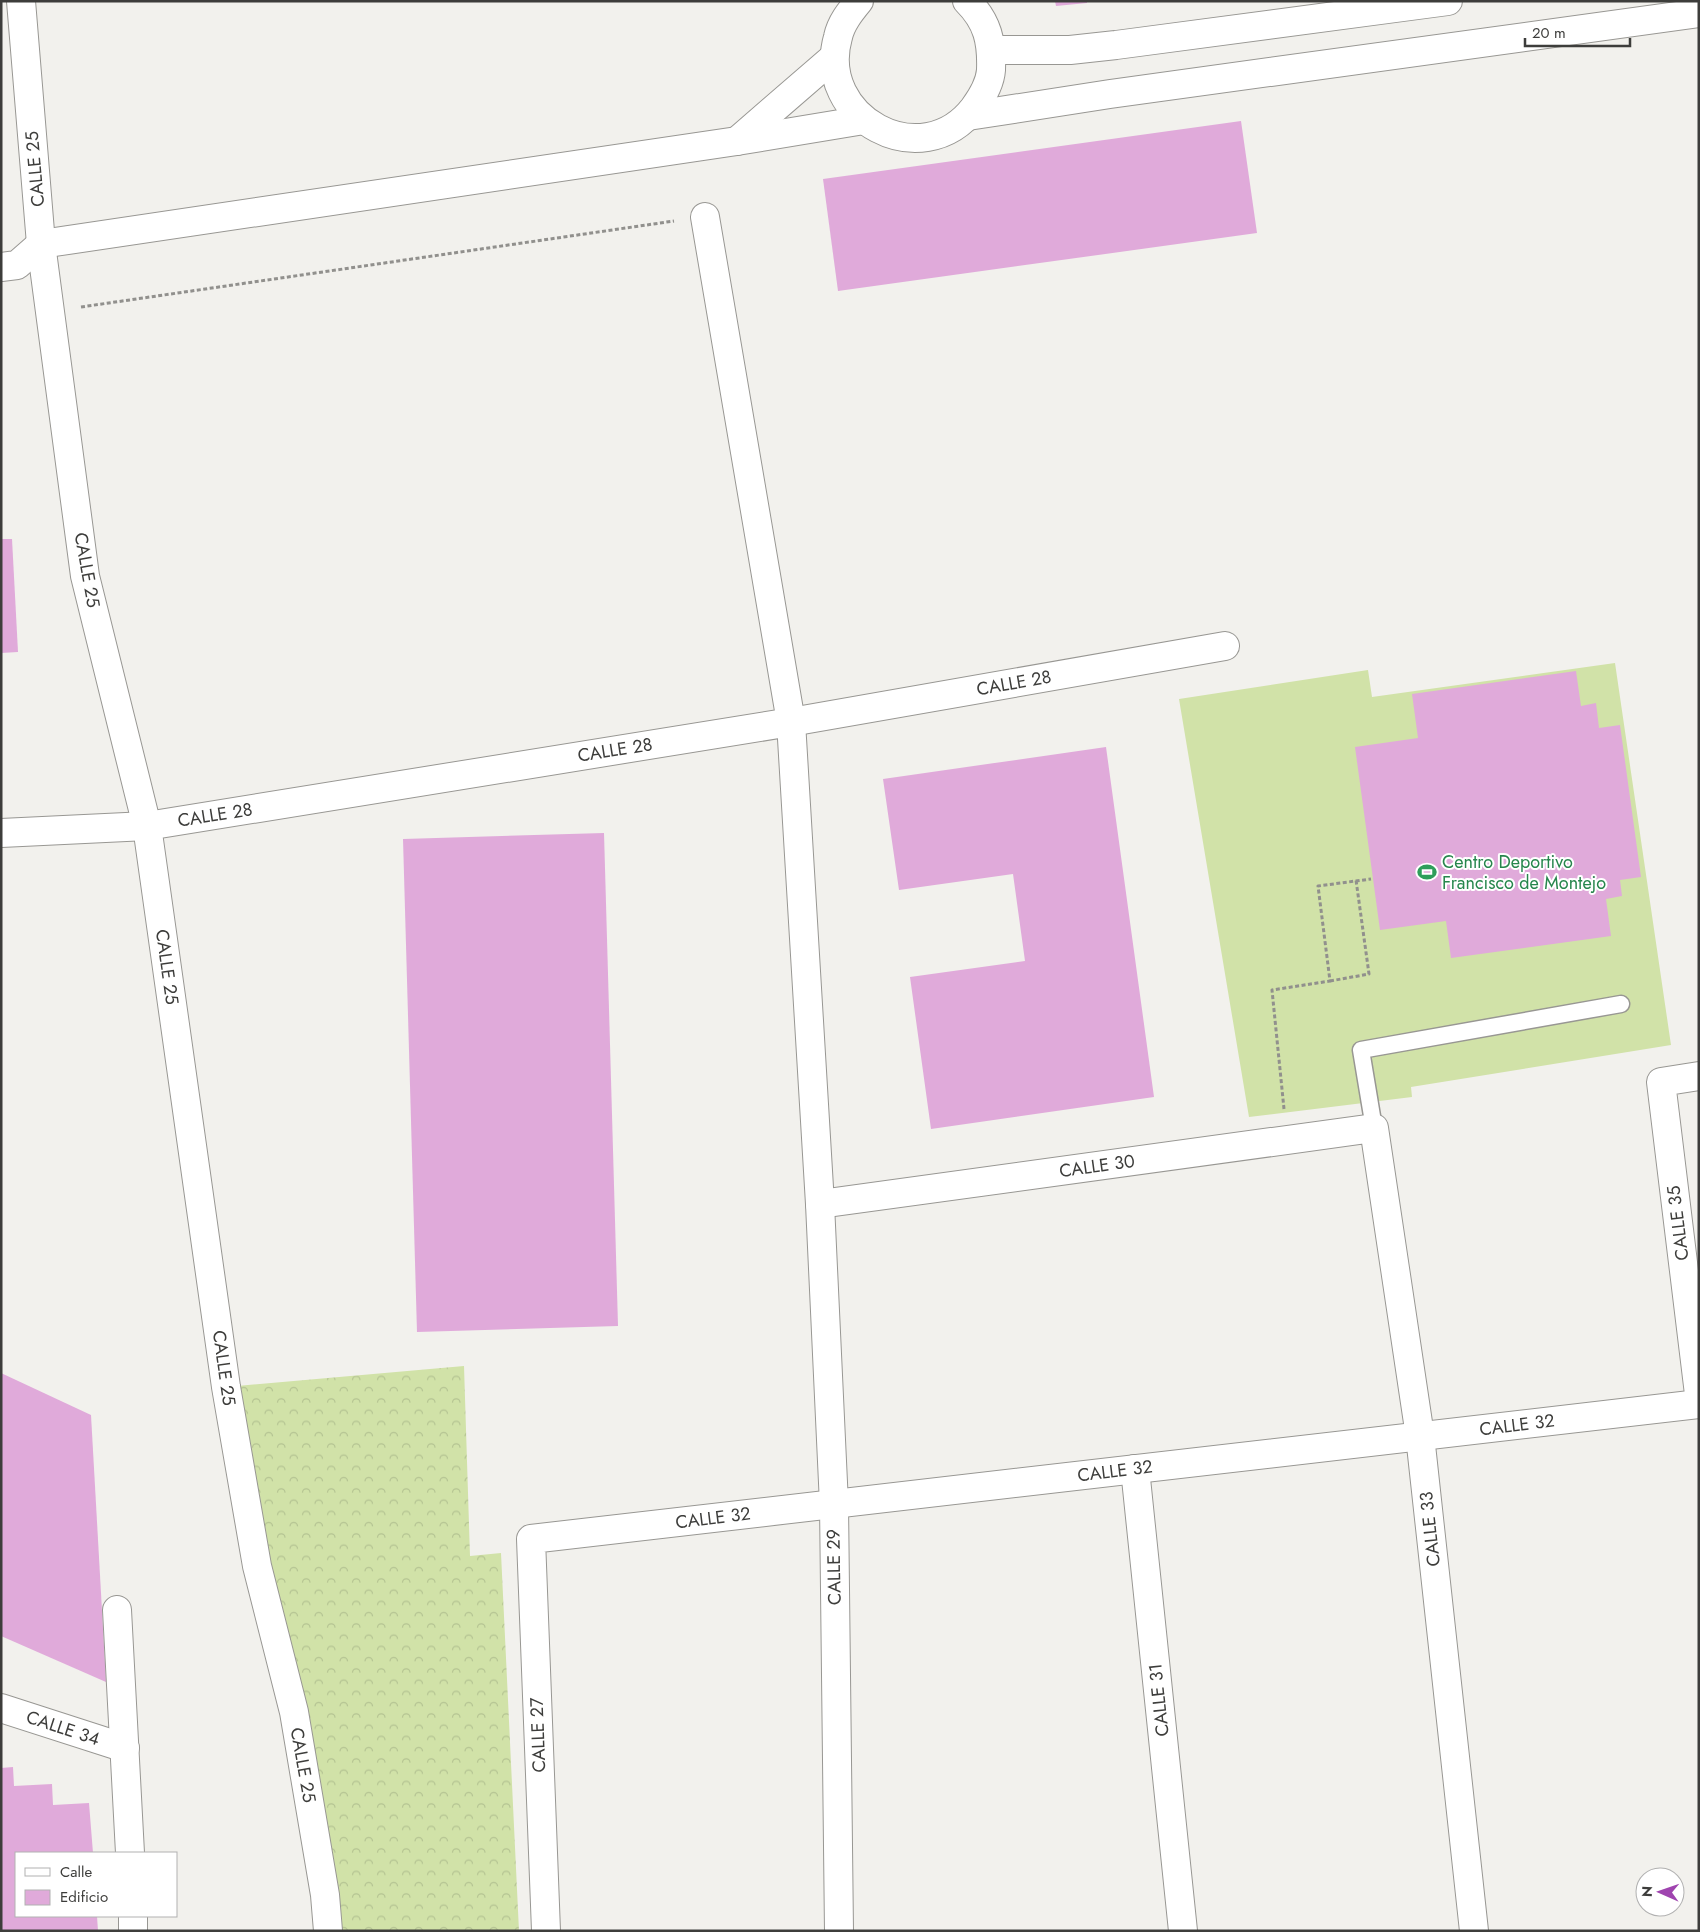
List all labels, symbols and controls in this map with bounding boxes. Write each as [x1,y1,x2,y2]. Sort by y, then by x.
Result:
scale bar [1525,15,1630,47]
text: 20 m [1532,22,1566,44]
street label: CALLE 25 [19,130,51,208]
street label: CALLE 25 [68,530,106,610]
street label: CALLE 28 [975,664,1053,702]
street label: CALLE 28 [576,731,654,769]
street label: CALLE 28 [176,796,254,834]
place label: Centro Deportivo Francisco de Montejo [1442,849,1606,896]
sports icon: Centro Deportivo Francisco de Montejo [1416,861,1438,883]
street label: CALLE 25 [149,928,185,1006]
street label: CALLE 30 [1058,1148,1137,1184]
street label: CALLE 35 [1661,1184,1695,1262]
street label: CALLE 25 [206,1329,242,1407]
street label: CALLE 32 [1478,1407,1556,1443]
street label: CALLE 32 [1076,1453,1154,1489]
street label: CALLE 33 [1413,1490,1447,1568]
street label: CALLE 32 [674,1500,752,1536]
street label: CALLE 29 [820,1529,848,1605]
street label: CALLE 31 [1142,1662,1176,1738]
street label: CALLE 27 [524,1696,552,1773]
street label: CALLE 34 [23,1704,103,1752]
street label: CALLE 25 [284,1725,322,1805]
legend [15,1852,178,1917]
text: Calle [60,1861,92,1883]
north arrow [1635,1867,1685,1917]
text: Edificio [60,1886,108,1908]
text: N [1637,1886,1657,1897]

